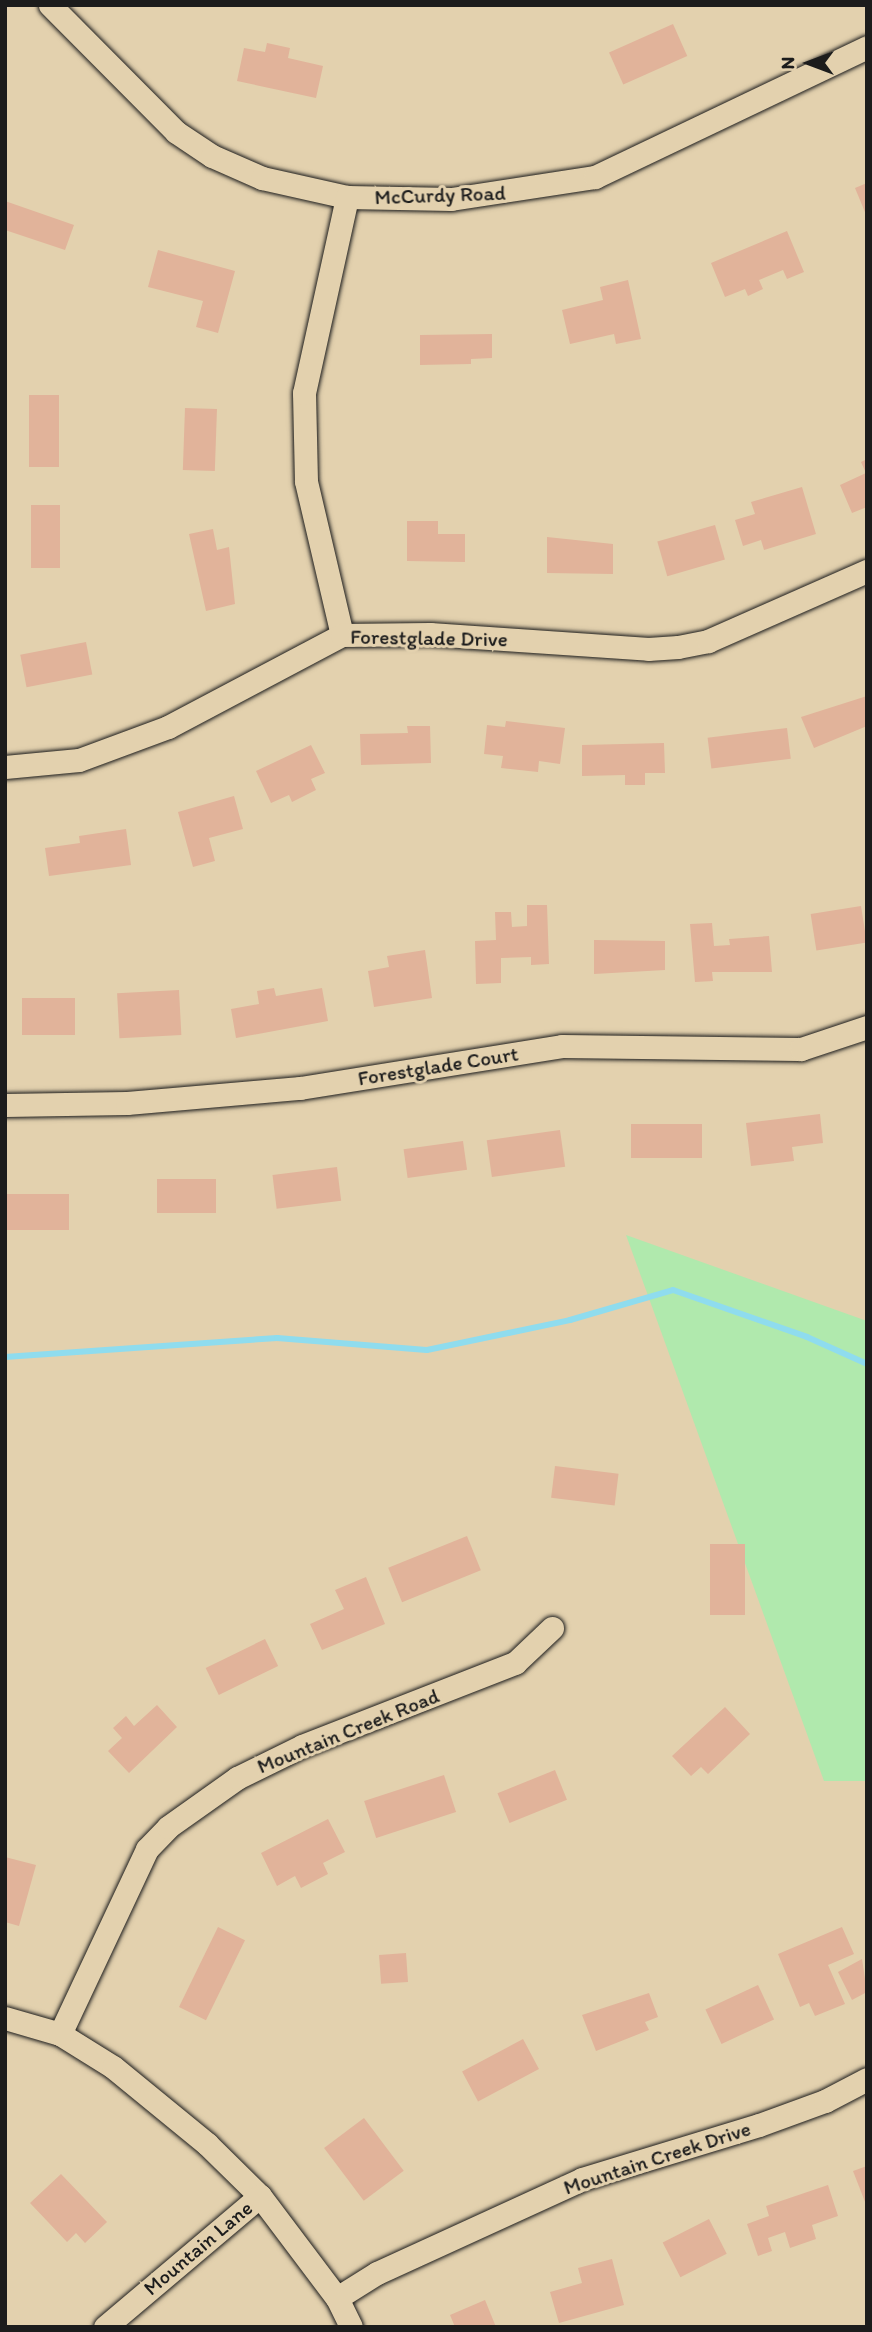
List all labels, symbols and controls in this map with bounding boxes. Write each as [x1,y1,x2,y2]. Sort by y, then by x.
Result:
north arrow [774,28,844,98]
text: N [776,57,799,69]
street label: McCurdy Road [374,180,506,210]
street label: Forestglade Drive [350,624,508,652]
street label: Forestglade Court [356,1041,520,1091]
street label: Mountain Creek Road [253,1683,443,1779]
street label: Mountain Creek Drive [560,2116,754,2200]
street label: Mountain Lane [138,2195,258,2301]

